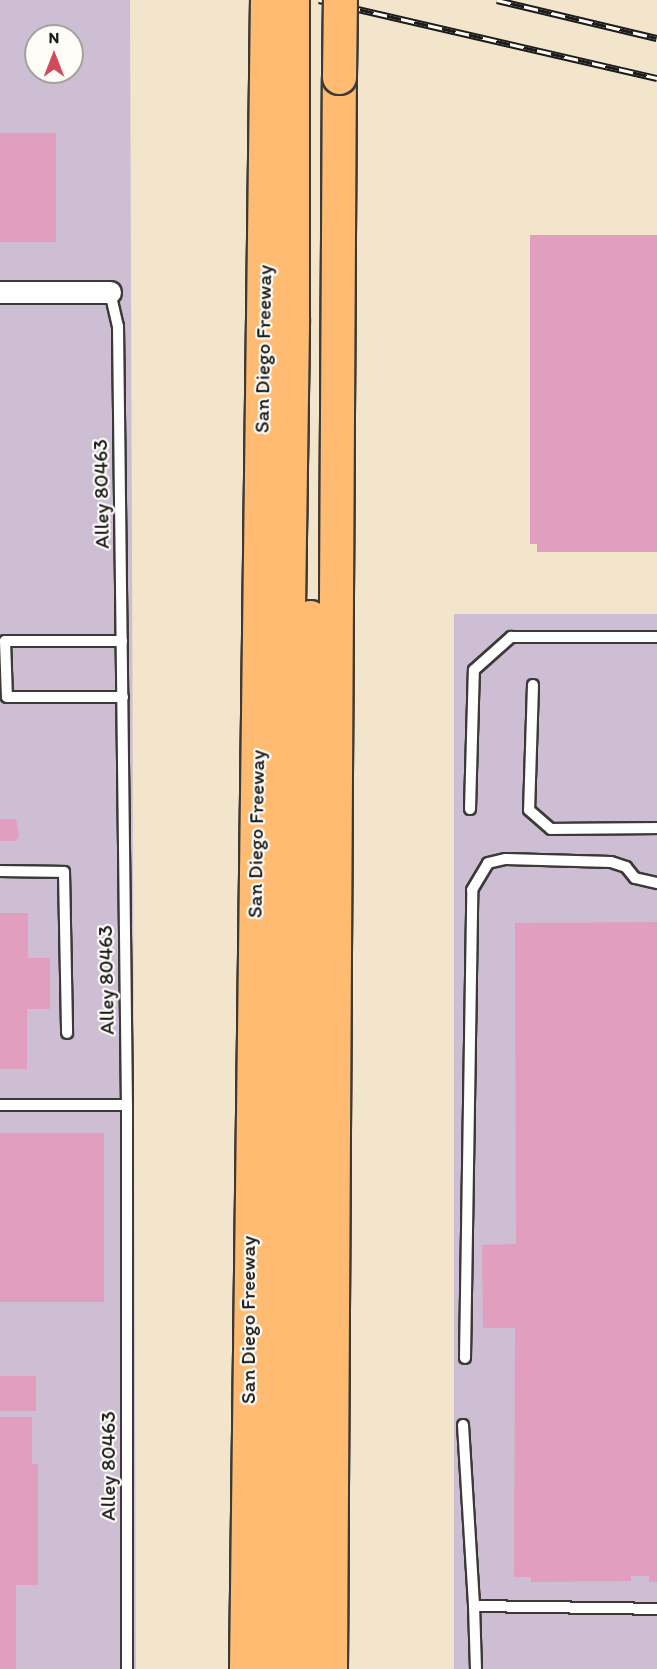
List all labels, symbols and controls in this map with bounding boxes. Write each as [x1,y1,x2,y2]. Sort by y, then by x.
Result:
north arrow [24,24,84,84]
text: N [49,28,59,47]
street label: San Diego Freeway [249,264,277,434]
street label: Alley 80463 [87,439,115,549]
street label: San Diego Freeway [242,749,270,919]
street label: Alley 80463 [92,925,120,1035]
street label: San Diego Freeway [235,1236,261,1404]
street label: Alley 80463 [95,1411,121,1521]

